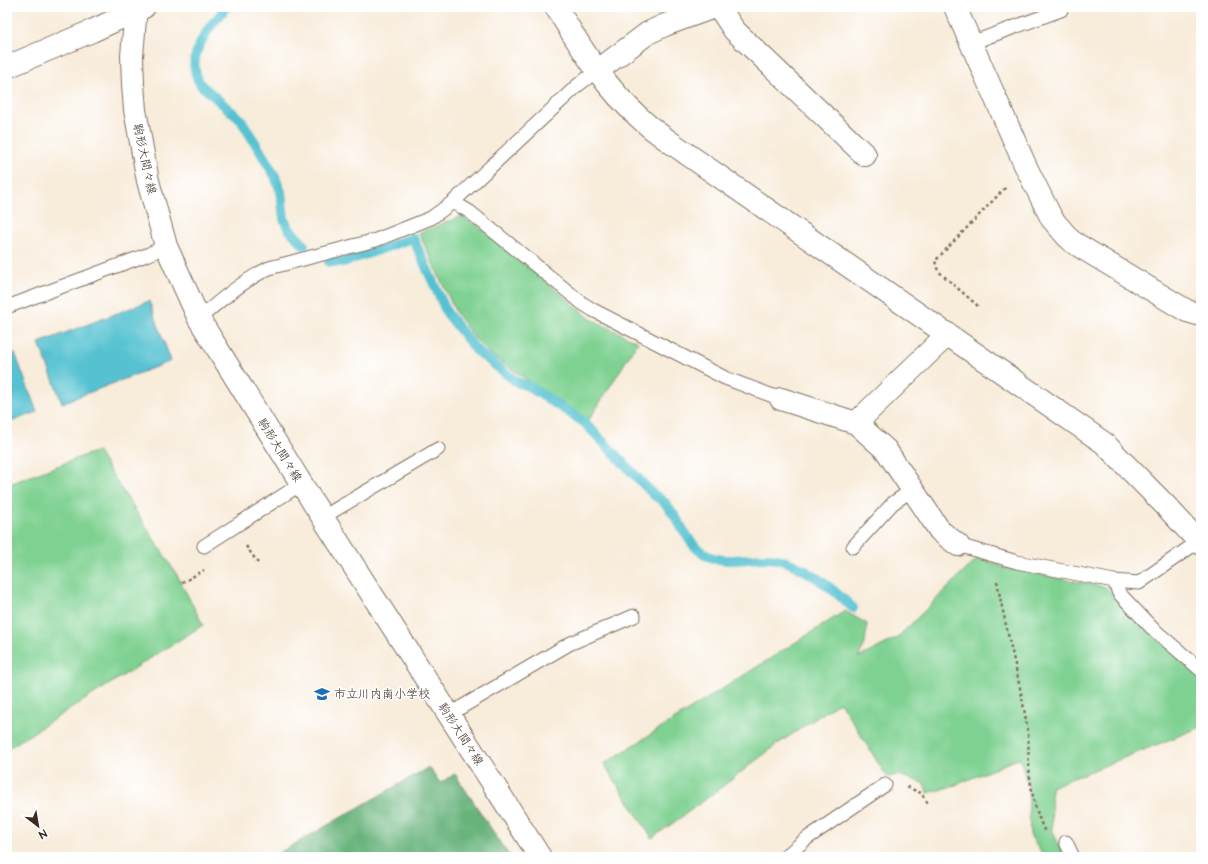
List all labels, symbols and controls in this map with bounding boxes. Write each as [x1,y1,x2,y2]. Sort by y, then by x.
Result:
street label: 駒形大間々線 [129,122,160,196]
street label: 駒形大間々線 [253,415,306,485]
school or university icon: 市立川内南小学校 [313,685,331,703]
place label: 市立川内南小学校 [334,686,430,703]
street label: 駒形大間々線 [434,699,487,769]
north arrow [18,806,58,846]
text: N [36,826,50,842]

